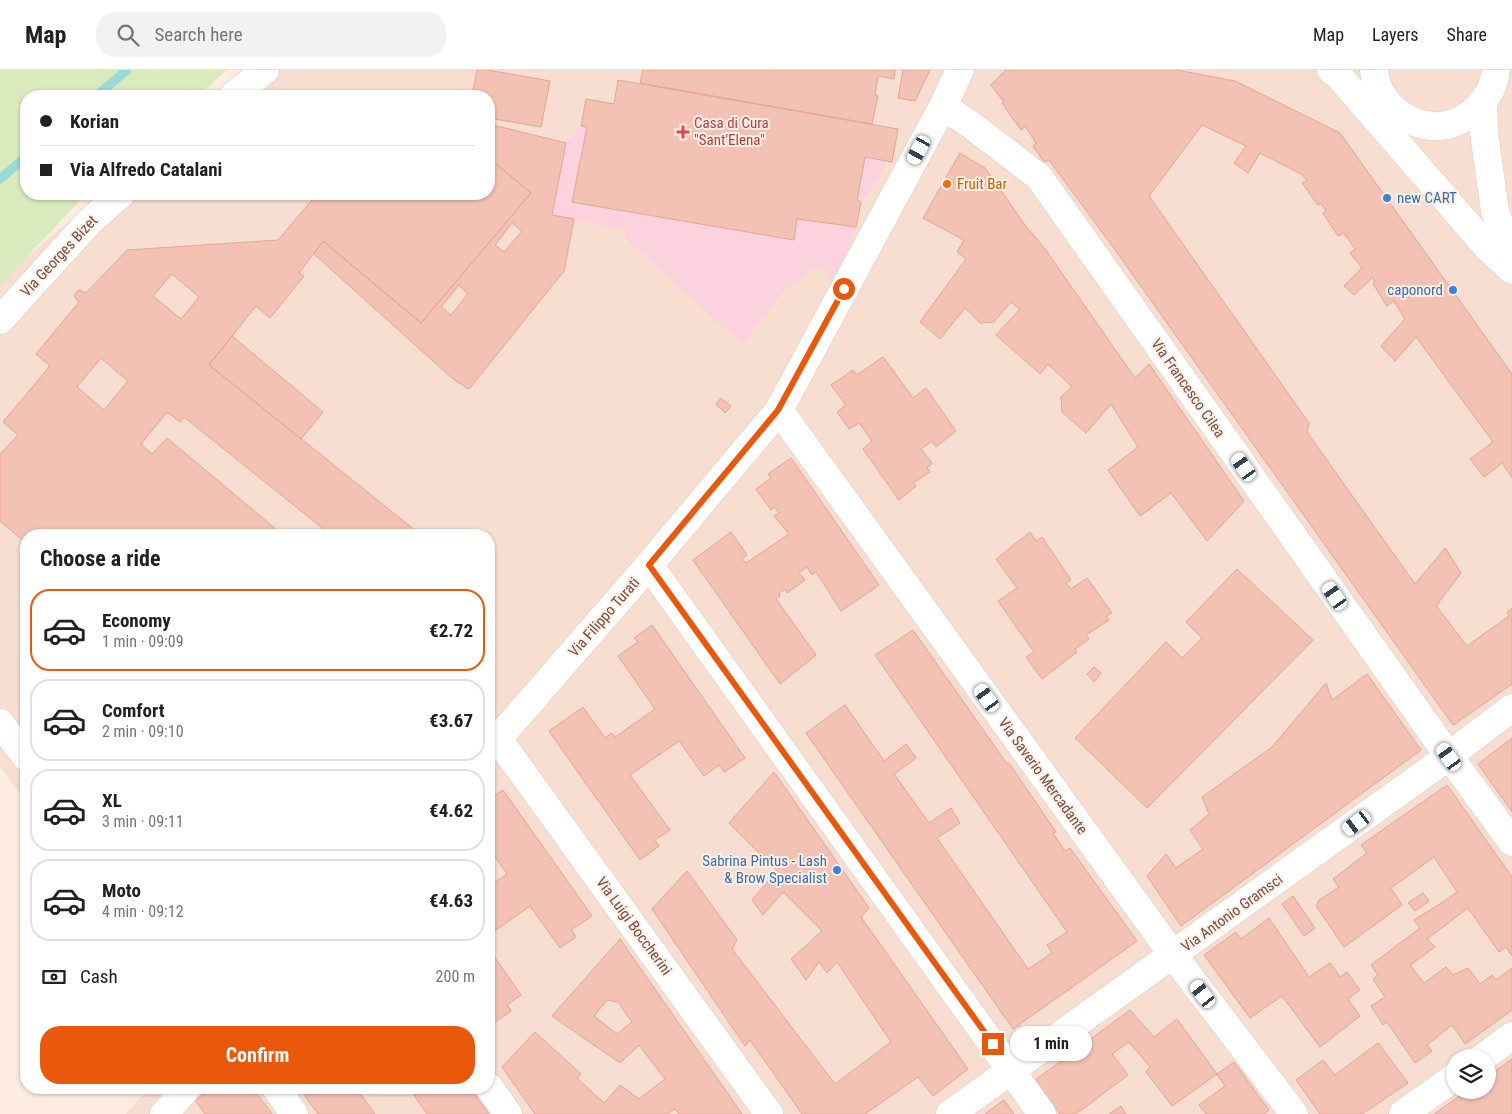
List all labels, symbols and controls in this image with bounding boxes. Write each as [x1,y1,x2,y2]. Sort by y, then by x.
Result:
search box [96,12,446,57]
text: Map [25,21,66,49]
icon: search [114,21,142,49]
text: Search here [154,23,243,46]
text: Map [1313,24,1344,45]
text: Layers [1372,24,1419,45]
text: Share [1447,24,1487,45]
text: Korian [70,110,119,133]
place label: Casa di Cura "Sant'Elena" [694,114,769,149]
marker: Casa di Cura "Sant'Elena" [676,125,690,139]
car [905,133,932,167]
text: Via Alfredo Catalani [70,158,222,181]
place label: Fruit Bar [957,175,1008,193]
marker: Fruit Bar [941,178,953,190]
place label: new CART [1397,189,1457,207]
marker: new CART [1381,192,1393,204]
street label: Via Georges Bizet [17,212,101,300]
route start [833,278,855,300]
place label: caponord [1387,281,1443,299]
marker: caponord [1447,284,1459,296]
street label: Via Francesco Cilea [1147,335,1229,441]
car [1229,450,1258,484]
text: Choose a ride [40,546,161,571]
street label: Via Filippo Turati [565,574,643,660]
car [1320,579,1349,613]
icon: car [42,608,87,653]
text: Economy [102,609,171,632]
text: €2.72 [429,619,473,642]
text: 1 min · 09:09 [102,632,184,651]
car [972,681,1001,715]
icon: car [42,698,87,743]
text: Comfort [102,699,165,722]
text: €3.67 [429,709,473,732]
street label: Via Saverio Mercadante [995,714,1091,838]
text: 2 min · 09:10 [102,722,184,741]
car [1434,740,1463,774]
icon: car [42,788,87,833]
text: XL [102,789,122,812]
text: €4.62 [429,799,473,822]
car [1340,808,1373,838]
text: 3 min · 09:11 [102,812,184,831]
place label: Sabrina Pintus - Lash & Brow Specialist [702,852,827,887]
marker: Sabrina Pintus - Lash & Brow Specialist [831,864,843,876]
street label: Via Antonio Gramsci [1178,870,1286,956]
street label: Via Luigi Boccherini [592,873,676,979]
icon: car [42,878,87,923]
text: Moto [102,879,141,902]
text: €4.63 [429,889,473,912]
text: 4 min · 09:12 [102,902,184,921]
icon: cash [40,963,68,991]
text: Cash [80,965,118,988]
text: 200 m [436,967,475,986]
car [1187,978,1218,1010]
button: Confirm [40,1026,475,1084]
callout: 1 min [1010,1026,1093,1062]
route end [982,1033,1004,1055]
text: 1 min [1033,1034,1069,1053]
map controls [1446,1049,1496,1099]
button: layers [1446,1049,1496,1099]

